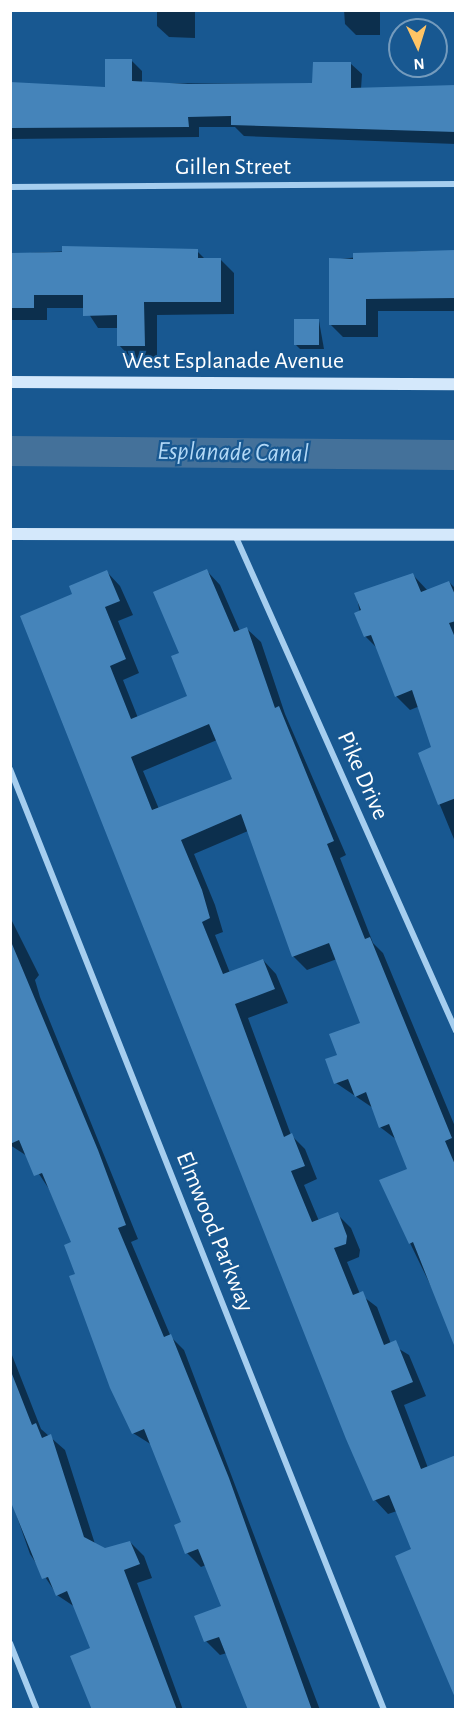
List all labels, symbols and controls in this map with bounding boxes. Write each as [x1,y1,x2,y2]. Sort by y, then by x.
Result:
north arrow [388,18,448,78]
text: N [413,56,425,72]
street label: Gillen Street [175,154,291,182]
street label: West Esplanade Avenue [122,348,344,376]
water label: Esplanade Canal [157,436,309,470]
street label: Pike Drive [330,727,394,825]
street label: Elmwood Parkway [169,1148,259,1316]

